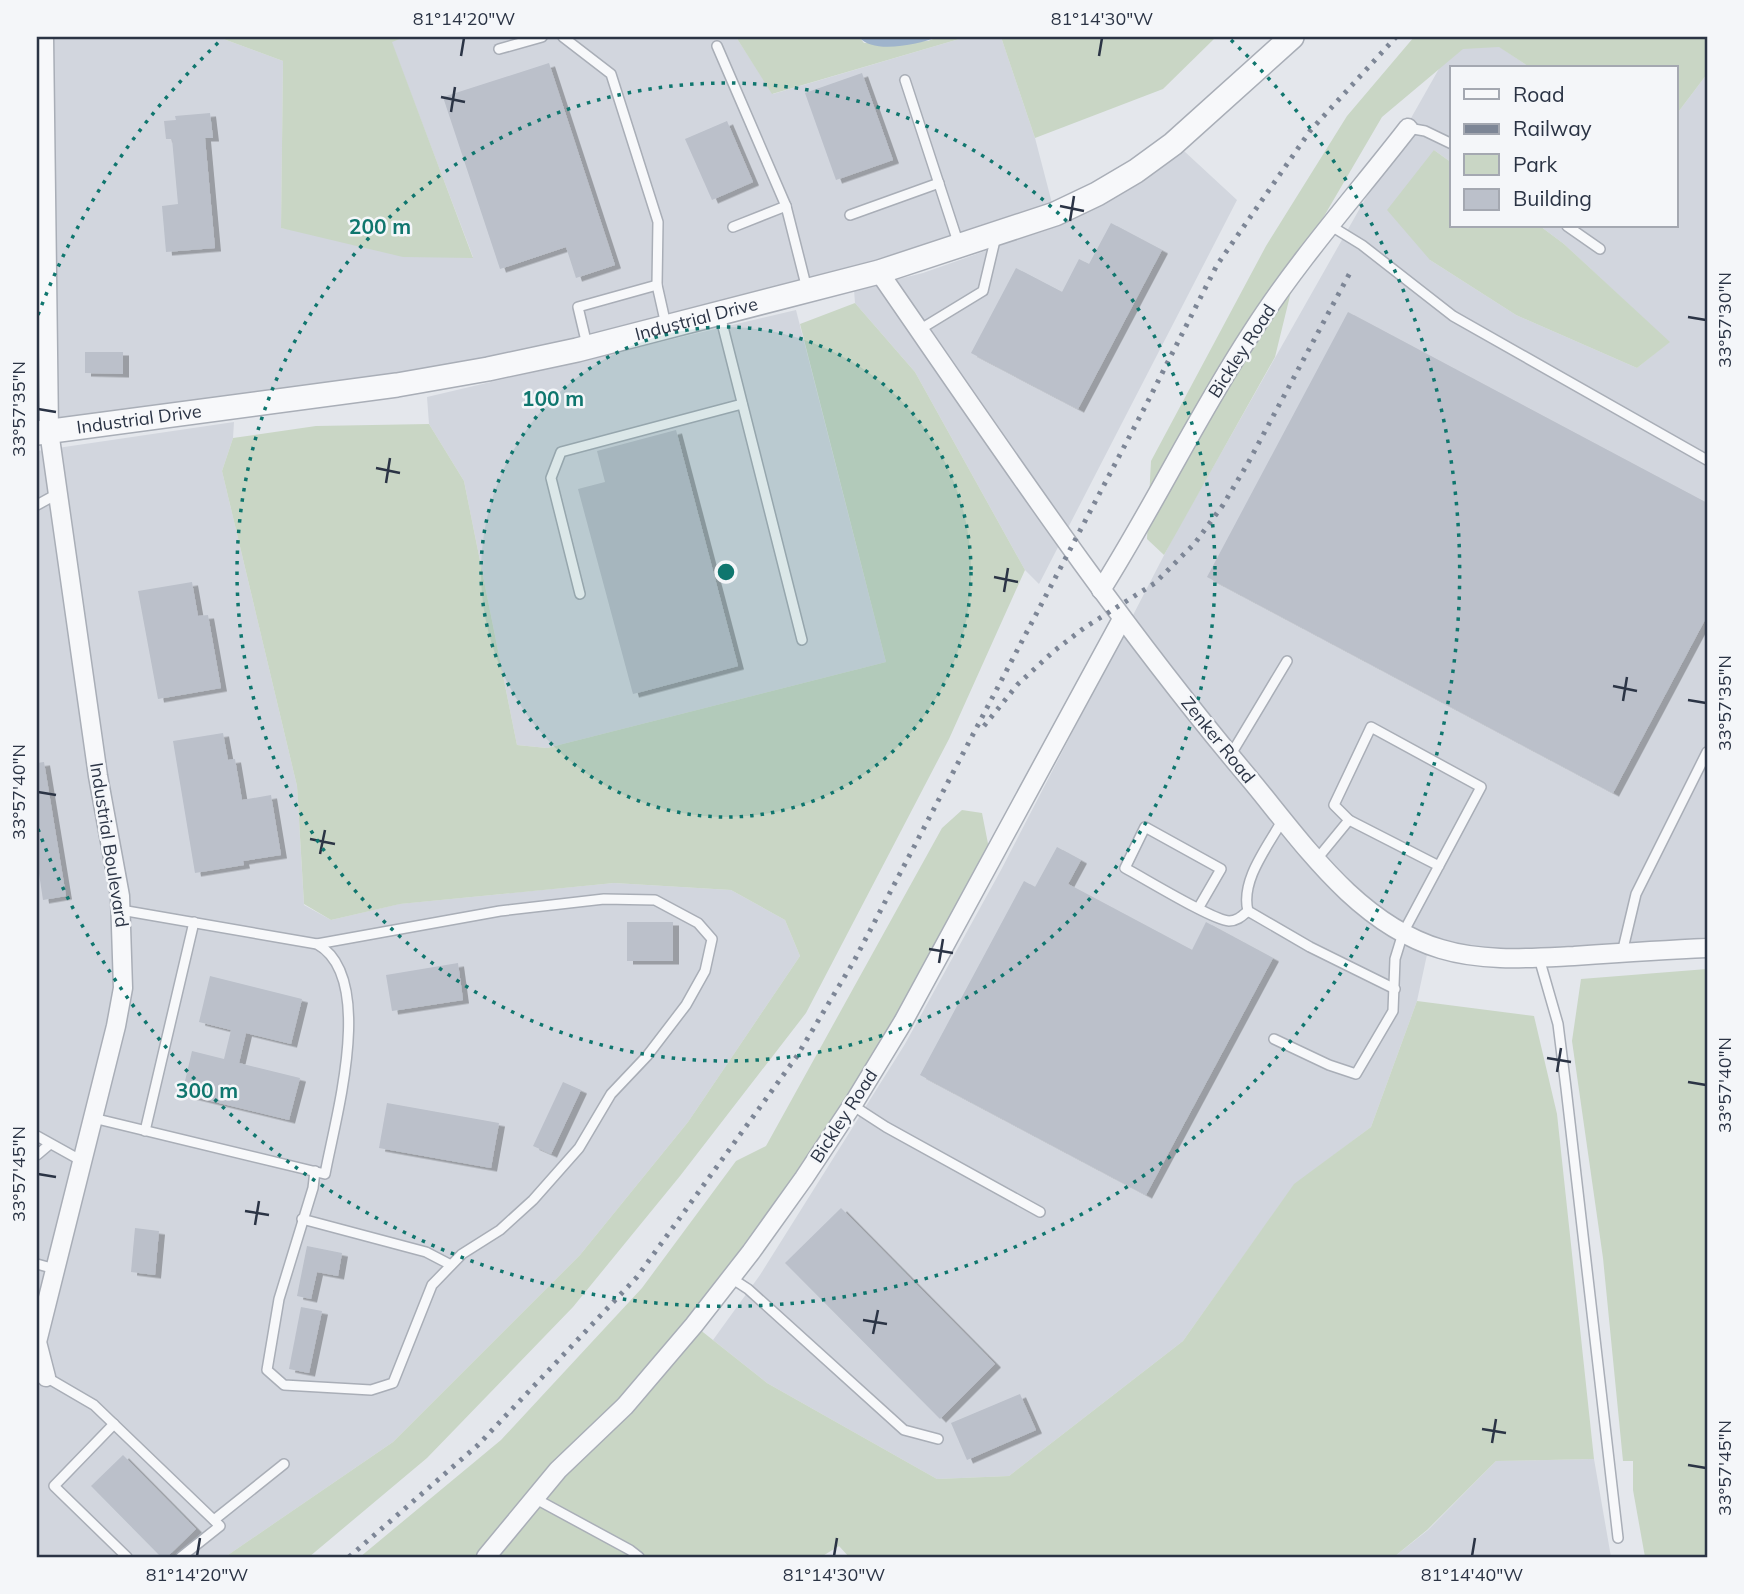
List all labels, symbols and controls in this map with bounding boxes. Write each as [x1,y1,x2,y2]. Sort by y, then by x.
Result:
text: 81°14'20"W [413,7,515,30]
text: 81°14'30"W [1051,7,1153,30]
legend [1450,66,1678,228]
text: Road [1513,81,1564,107]
text: Railway [1513,115,1592,141]
text: Park [1513,151,1557,177]
text: Building [1513,185,1592,211]
text: 200 m [349,213,411,239]
text: 33°57'30"N [1713,272,1736,368]
street label: Industrial Drive [633,292,760,346]
street label: Bickley Road [1203,300,1280,402]
text: 33°57'35"N [7,361,30,457]
text: 100 m [522,385,584,411]
street label: Industrial Drive [75,399,203,439]
centre of rings [714,560,738,584]
text: 33°57'35"N [1713,655,1736,751]
street label: Zenker Road [1176,692,1260,788]
text: 33°57'40"N [7,744,30,840]
street label: Industrial Boulevard [85,761,134,929]
text: 33°57'40"N [1713,1037,1736,1133]
street label: Bickley Road [805,1065,882,1167]
text: 300 m [176,1077,238,1103]
text: 33°57'45"N [7,1126,30,1222]
text: 33°57'45"N [1713,1420,1736,1516]
text: 81°14'20"W [146,1563,248,1586]
text: 81°14'30"W [783,1563,885,1586]
text: 81°14'40"W [1421,1563,1523,1586]

